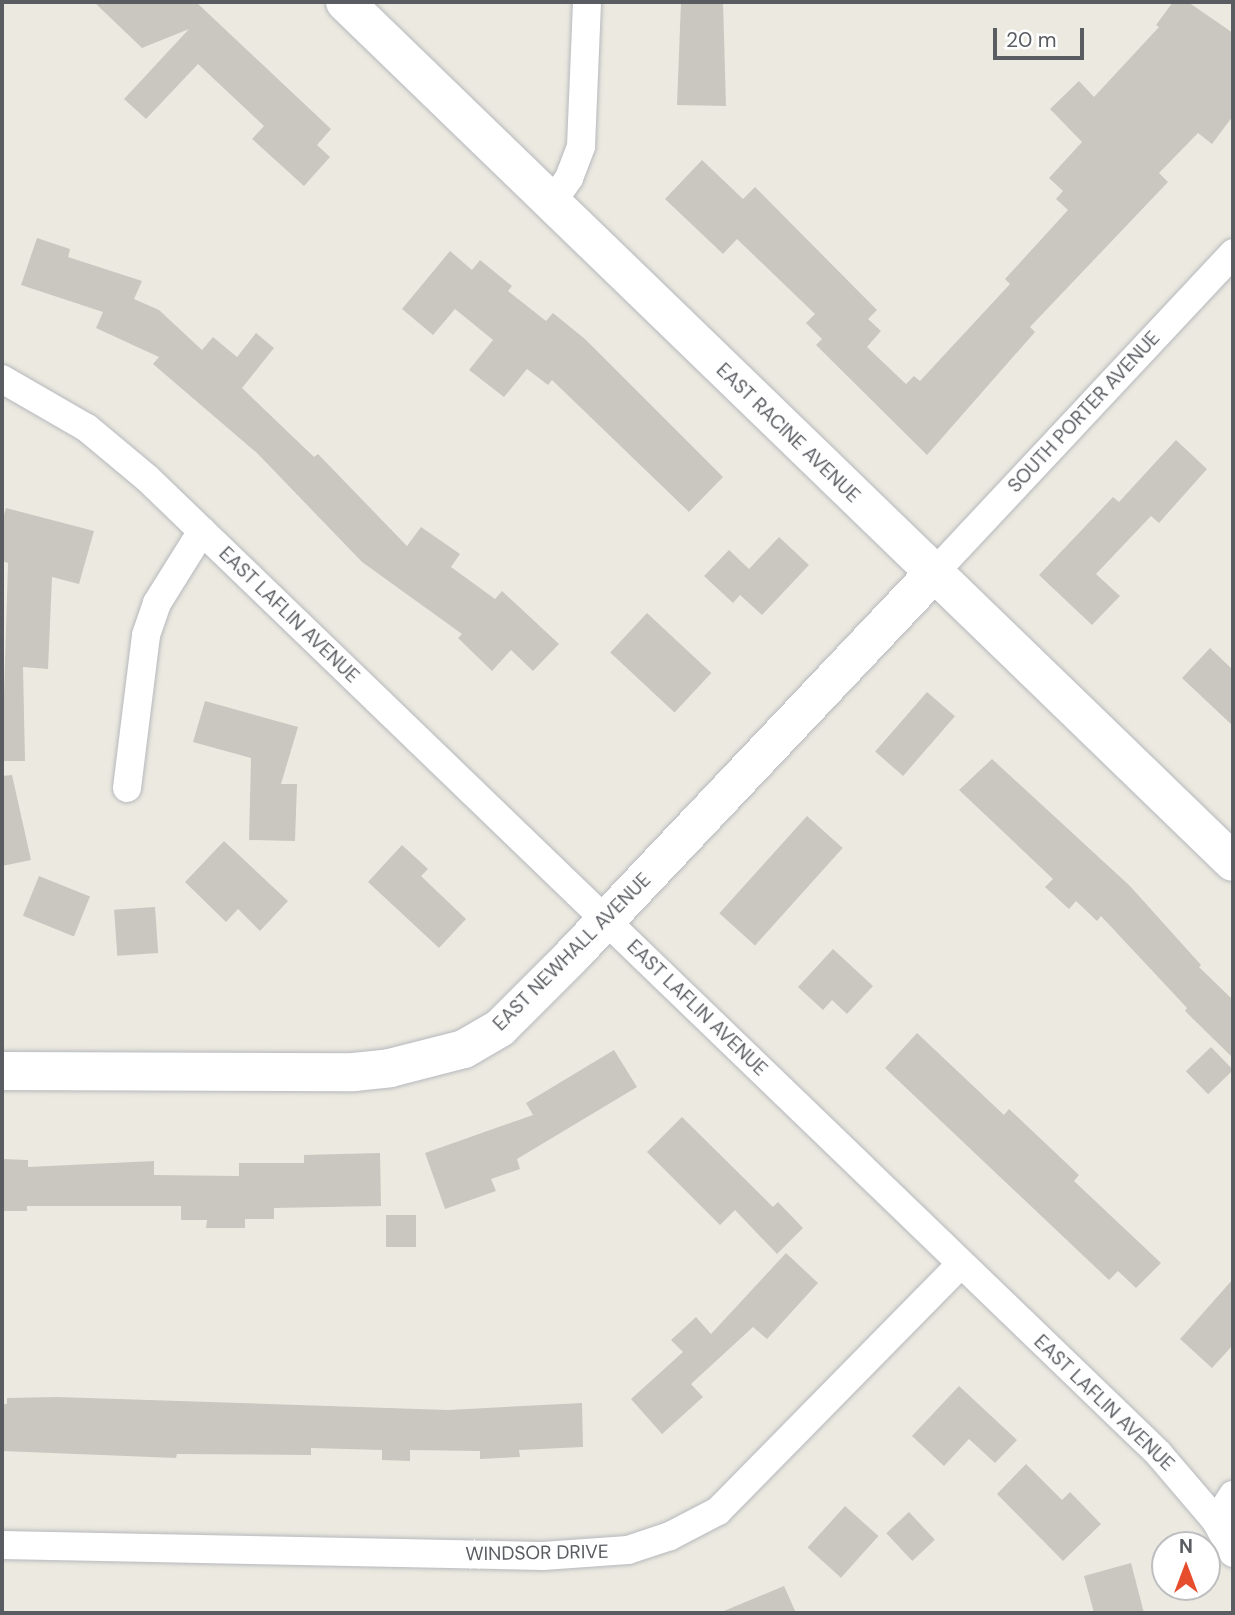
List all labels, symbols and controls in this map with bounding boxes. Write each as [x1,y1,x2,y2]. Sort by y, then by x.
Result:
scale bar [997,14,1088,58]
text: 20 m [1006,26,1057,54]
street label: SOUTH PORTER AVENUE [1003,327,1165,497]
street label: EAST RACINE AVENUE [712,359,864,507]
street label: EAST LAFLIN AVENUE [214,542,364,688]
street label: EAST NEWHALL AVENUE [489,869,655,1035]
street label: EAST LAFLIN AVENUE [622,935,772,1081]
street label: EAST LAFLIN AVENUE [1029,1330,1179,1476]
north arrow [1151,1531,1221,1601]
text: N [1179,1534,1193,1559]
street label: WINDSOR DRIVE [465,1540,609,1566]

